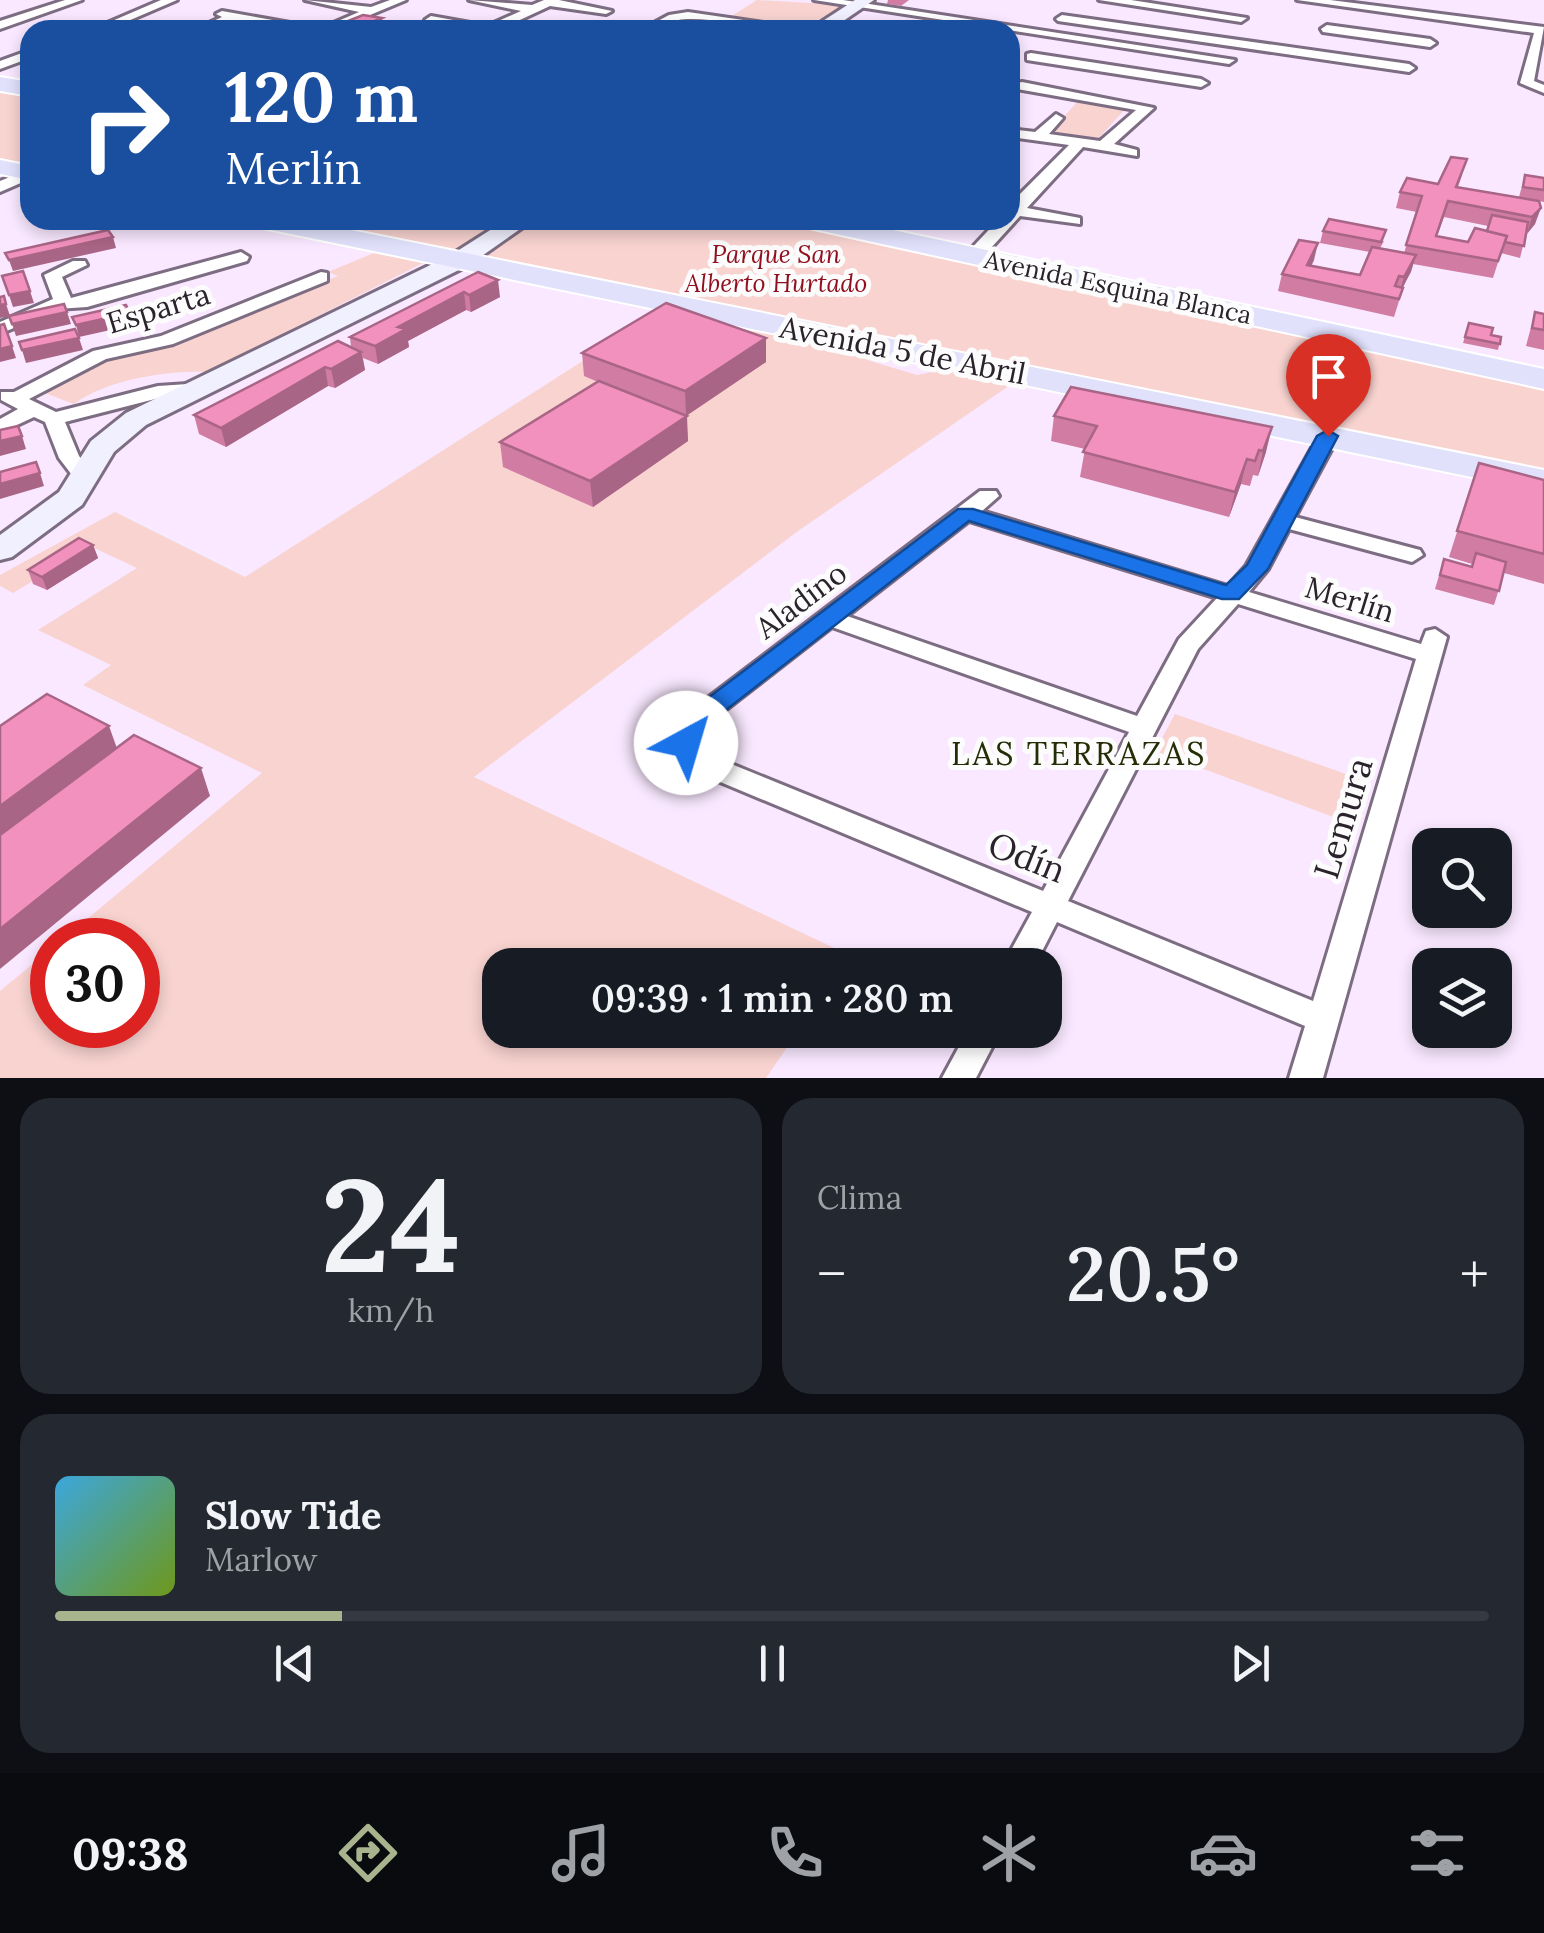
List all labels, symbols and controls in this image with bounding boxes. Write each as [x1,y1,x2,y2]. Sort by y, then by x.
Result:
text: 120 m [225,52,418,141]
icon: right [60,60,190,190]
text: Merlín [225,139,362,196]
park label: Parque San Alberto Hurtado [684,238,867,299]
street label: Avenida Esquina Blanca [981,243,1255,331]
street label: Esparta [102,274,214,342]
street label: Avenida 5 de Abril [776,307,1029,392]
pin [1286,334,1371,437]
icon: arrive [1301,349,1356,404]
street label: Aladino [747,553,854,647]
street label: Merlín [1301,567,1399,631]
position arrow [634,691,738,795]
district label: LAS TERRAZAS [951,733,1207,774]
street label: Lemura [1303,752,1383,884]
street label: Odín [982,821,1072,893]
map controls [1412,828,1512,1048]
button: search [1412,828,1512,928]
speed limit sign: 30 [30,918,160,1048]
button: layers [1412,948,1512,1048]
text: 09:39 · 1 min · 280 m [591,974,953,1022]
text: 24 [321,1141,461,1308]
text: Clima [817,1177,902,1218]
text: 20.5° [1066,1226,1240,1322]
text: − [817,1239,846,1309]
text: + [1460,1239,1489,1309]
text: km/h [348,1290,434,1331]
text: Slow Tide [205,1491,382,1539]
text: Marlow [205,1539,317,1580]
icon: previous [267,1636,322,1691]
icon: pause [745,1636,800,1691]
icon: next [1223,1636,1278,1691]
icon: directions [333,1818,403,1888]
icon: music [546,1818,616,1888]
icon: phone [760,1818,830,1888]
icon: climate [974,1818,1044,1888]
icon: car [1188,1818,1258,1888]
icon: filters [1402,1818,1472,1888]
text: 09:38 [72,1825,189,1882]

